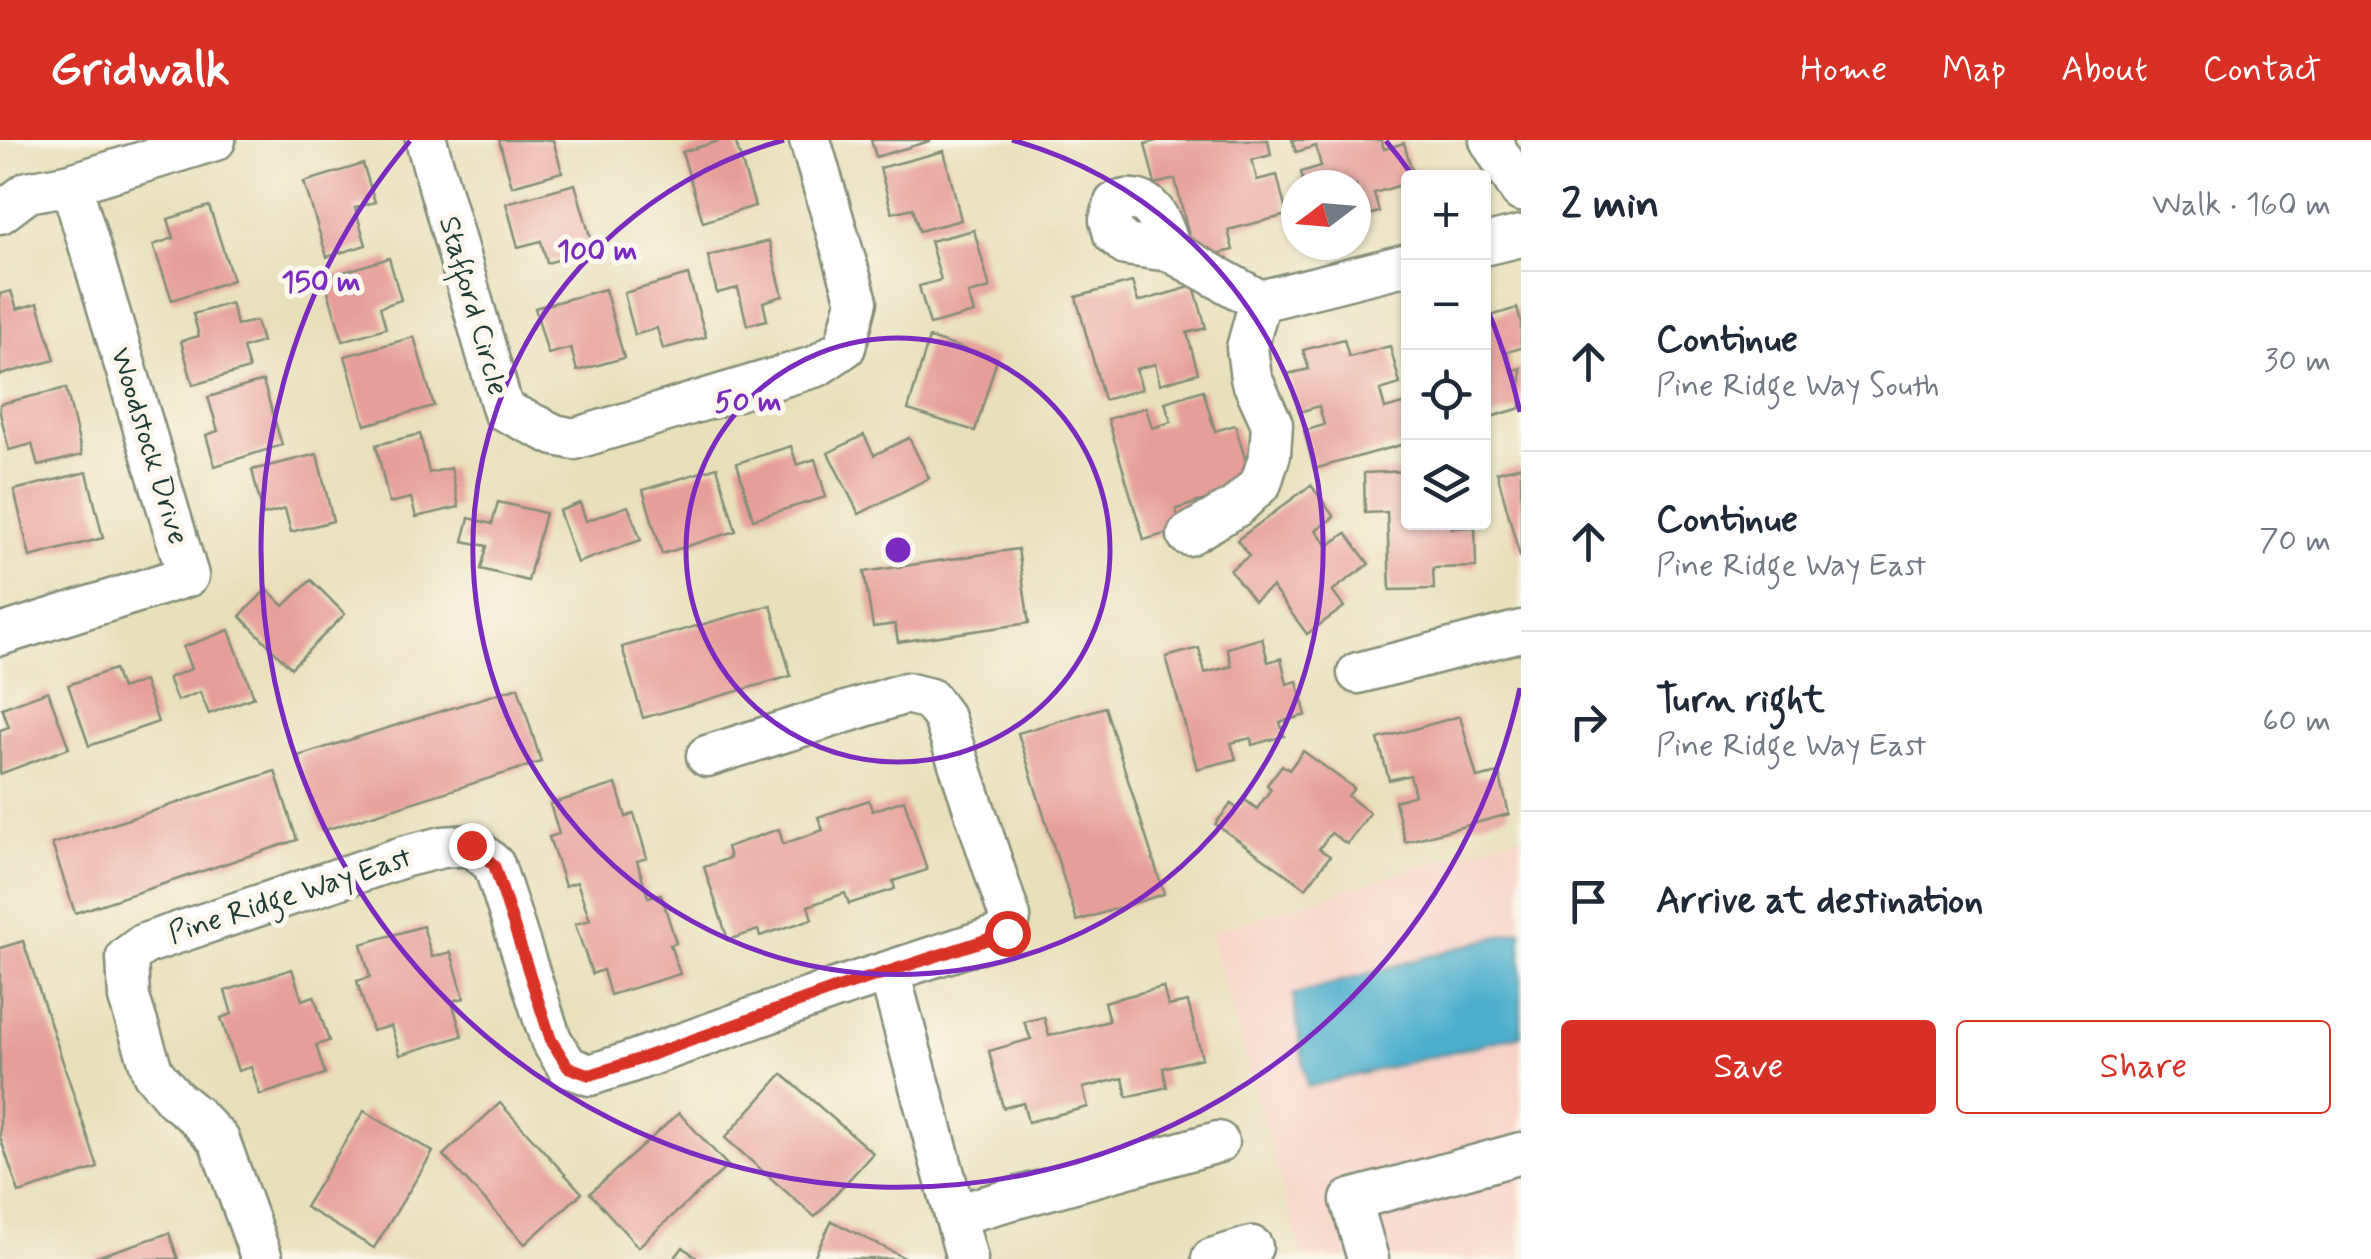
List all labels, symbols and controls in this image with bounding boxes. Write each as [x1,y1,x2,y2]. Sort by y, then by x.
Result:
text: Gridwalk [50,39,230,102]
text: Home [1800,47,1887,93]
text: Map [1942,47,2006,93]
text: About [2061,47,2148,93]
text: Contact [2203,47,2321,93]
north arrow [1281,170,1371,260]
map controls [1401,170,1491,530]
button: + [1401,170,1491,260]
text: 2 min [1561,178,1660,233]
text: Walk · 160 m [2152,184,2331,226]
street label: Stafford Circle [427,212,517,401]
text: 100 m [557,232,637,271]
button: − [1401,260,1491,350]
text: 150 m [281,263,361,302]
text: Continue [1656,316,1798,365]
icon: ahead [1561,334,1616,389]
text: 30 m [2264,340,2331,382]
street label: Woodstock Drive [101,343,197,549]
button: locate [1401,350,1491,440]
text: Pine Ridge Way South [1656,365,1939,407]
text: 50 m [714,383,782,422]
button: layers [1401,440,1491,530]
text: Continue [1656,496,1798,545]
icon: ahead [1561,514,1616,569]
text: 70 m [2259,520,2331,562]
centre of rings [880,532,916,568]
text: Pine Ridge Way East [1656,545,1926,587]
text: Turn right [1656,676,1825,725]
icon: right [1561,694,1616,749]
text: 60 m [2262,700,2331,742]
text: Pine Ridge Way East [1656,725,1926,767]
route end [449,823,495,869]
street label: Pine Ridge Way East [163,838,418,957]
icon: arrive [1561,874,1616,929]
text: Arrive at destination [1656,877,1983,926]
route start [985,911,1031,957]
button: Save [1561,1020,1936,1114]
button: Share [1956,1020,2331,1114]

